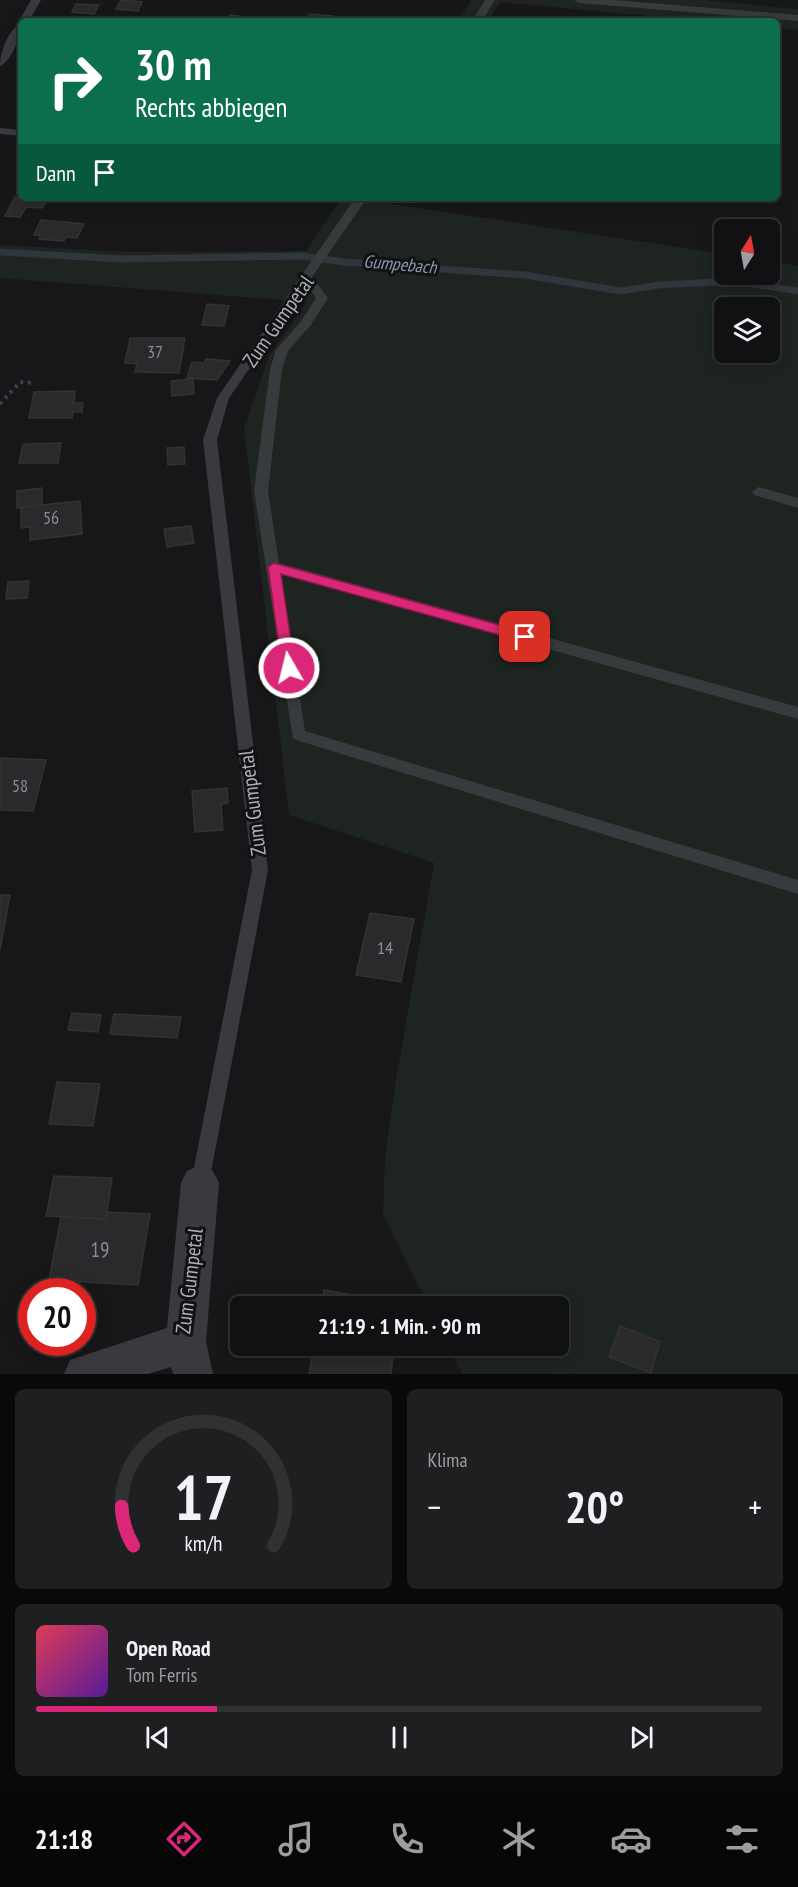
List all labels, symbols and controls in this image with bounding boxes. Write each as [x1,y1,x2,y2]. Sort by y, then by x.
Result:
text: 30 m [135,37,212,92]
icon: right [36,42,114,120]
text: Rechts abbiegen [135,90,287,124]
icon: arrive [88,156,121,189]
text: Dann [36,159,76,187]
north arrow [714,219,780,285]
map controls [714,219,780,363]
water label: Gumpebach [363,249,438,279]
street label: Zum Gumpetal [237,270,320,372]
button: layers [714,297,780,363]
house number: 37 [147,340,163,363]
house number: 56 [43,506,59,529]
pin [499,611,550,662]
icon: arrive [508,620,541,653]
position arrow [257,636,321,700]
street label: Zum Gumpetal [232,749,272,857]
house number: 58 [12,774,28,797]
house number: 14 [377,936,393,959]
street label: Zum Gumpetal [169,1227,209,1335]
house number: 19 [91,1236,109,1263]
speed limit sign: 20 [18,1278,96,1356]
text: 21:19 · 1 Min. · 90 m [318,1312,481,1340]
text: Klima [428,1447,467,1473]
text: 17 [173,1456,233,1537]
text: 20° [565,1477,624,1535]
text: − [428,1485,441,1528]
text: + [748,1485,762,1528]
text: km/h [184,1529,222,1557]
text: Open Road [126,1634,211,1662]
text: Tom Ferris [126,1662,197,1688]
icon: previous [141,1721,174,1754]
icon: pause [383,1721,416,1754]
icon: next [625,1721,658,1754]
icon: directions [163,1818,205,1860]
icon: music [275,1818,317,1860]
icon: phone [386,1818,428,1860]
icon: climate [498,1818,540,1860]
icon: car [610,1818,652,1860]
icon: filters [721,1818,763,1860]
text: 21:18 [35,1822,93,1856]

